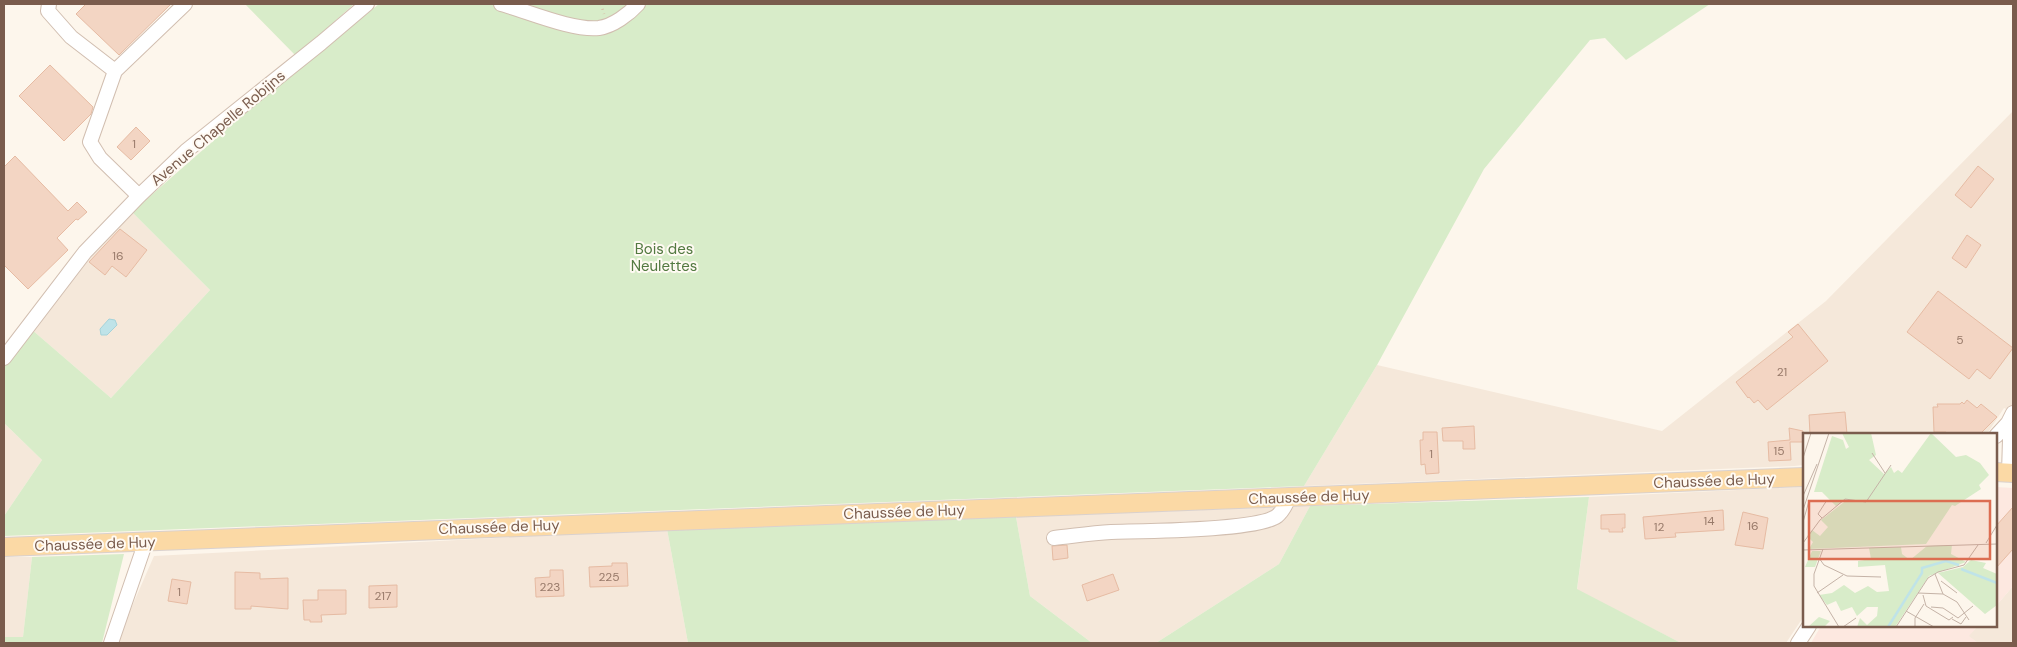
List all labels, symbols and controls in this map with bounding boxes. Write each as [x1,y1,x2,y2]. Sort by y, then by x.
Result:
street label: Avenue Chapelle Robijns [147,66,289,190]
house number: 1 [132,136,136,152]
park label: Bois des Neulettes [631,239,697,276]
house number: 16 [112,248,124,264]
house number: 5 [1956,332,1964,348]
house number: 21 [1777,364,1787,380]
inset map [1803,433,1997,627]
house number: 15 [1773,443,1785,459]
house number: 1 [1429,446,1433,462]
street label: Chaussée de Huy [1653,469,1776,493]
street label: Chaussée de Huy [1248,485,1371,509]
street label: Chaussée de Huy [843,500,966,524]
house number: 14 [1703,513,1715,529]
street label: Chaussée de Huy [438,515,561,539]
house number: 16 [1747,518,1759,534]
house number: 12 [1654,519,1664,535]
street label: Chaussée de Huy [34,532,157,556]
house number: 225 [598,569,620,585]
house number: 223 [540,579,560,595]
house number: 1 [177,584,181,600]
house number: 217 [374,588,392,604]

